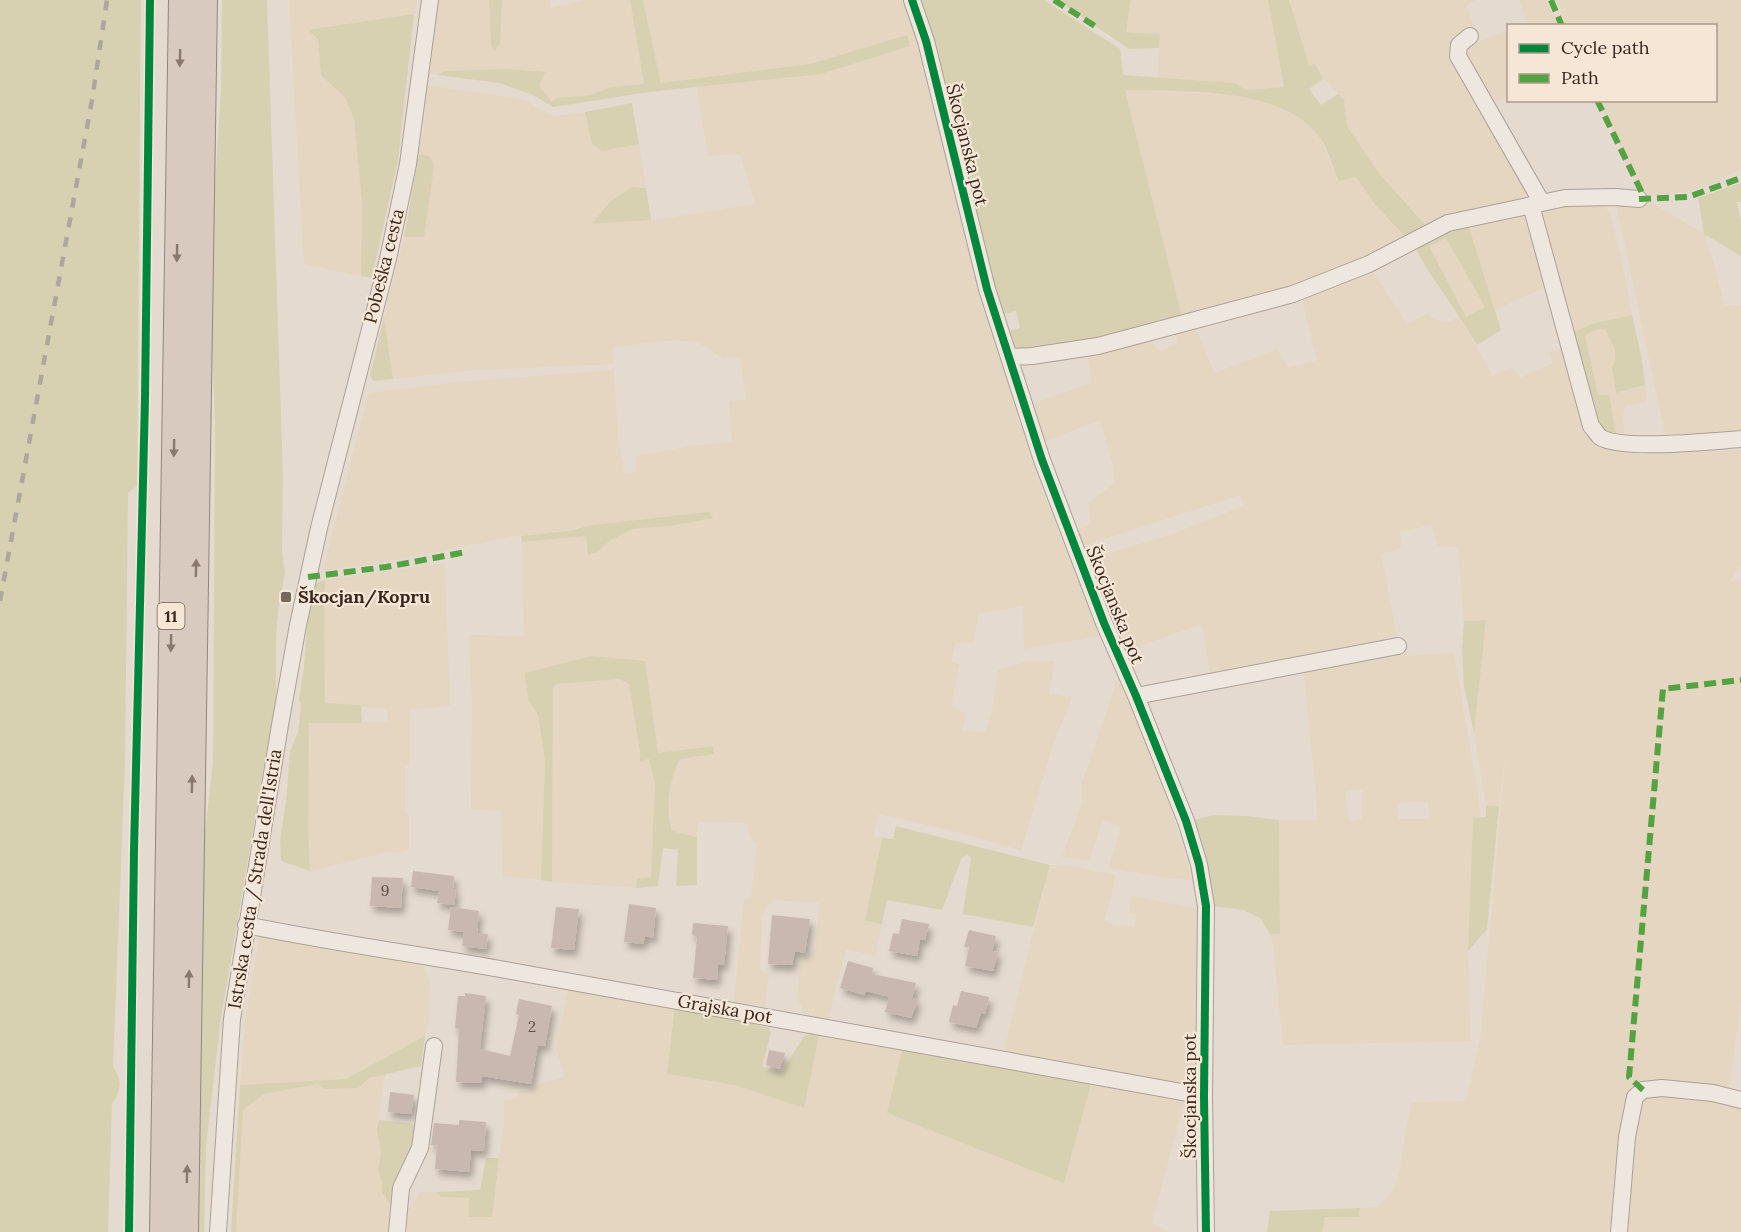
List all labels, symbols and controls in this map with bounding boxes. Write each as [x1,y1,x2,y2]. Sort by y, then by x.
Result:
legend [1507,24,1717,102]
text: Cycle path [1561,36,1650,59]
one-way arrow [175,49,185,68]
text: Path [1561,66,1599,89]
street label: Škocjanska pot [941,81,994,208]
street label: Pobeška cesta [358,206,409,326]
one-way arrow [173,244,182,263]
one-way arrow [169,439,179,458]
street label: Škocjanska pot [1081,543,1150,667]
one-way arrow [191,558,201,577]
place label: Škocjan/Kopru [298,585,430,608]
marker: Škocjan/Kopru [279,590,293,604]
road number: 11 [158,603,184,629]
one-way arrow [166,634,175,653]
street label: Istrska cesta / Strada dell'Istria [223,747,286,1011]
one-way arrow [188,774,197,793]
house number: 9 [381,881,389,900]
one-way arrow [184,969,194,988]
street label: Grajska pot [676,989,774,1028]
house number: 2 [528,1017,536,1036]
street label: Škocjanska pot [1178,1033,1201,1159]
one-way arrow [182,1164,192,1183]

